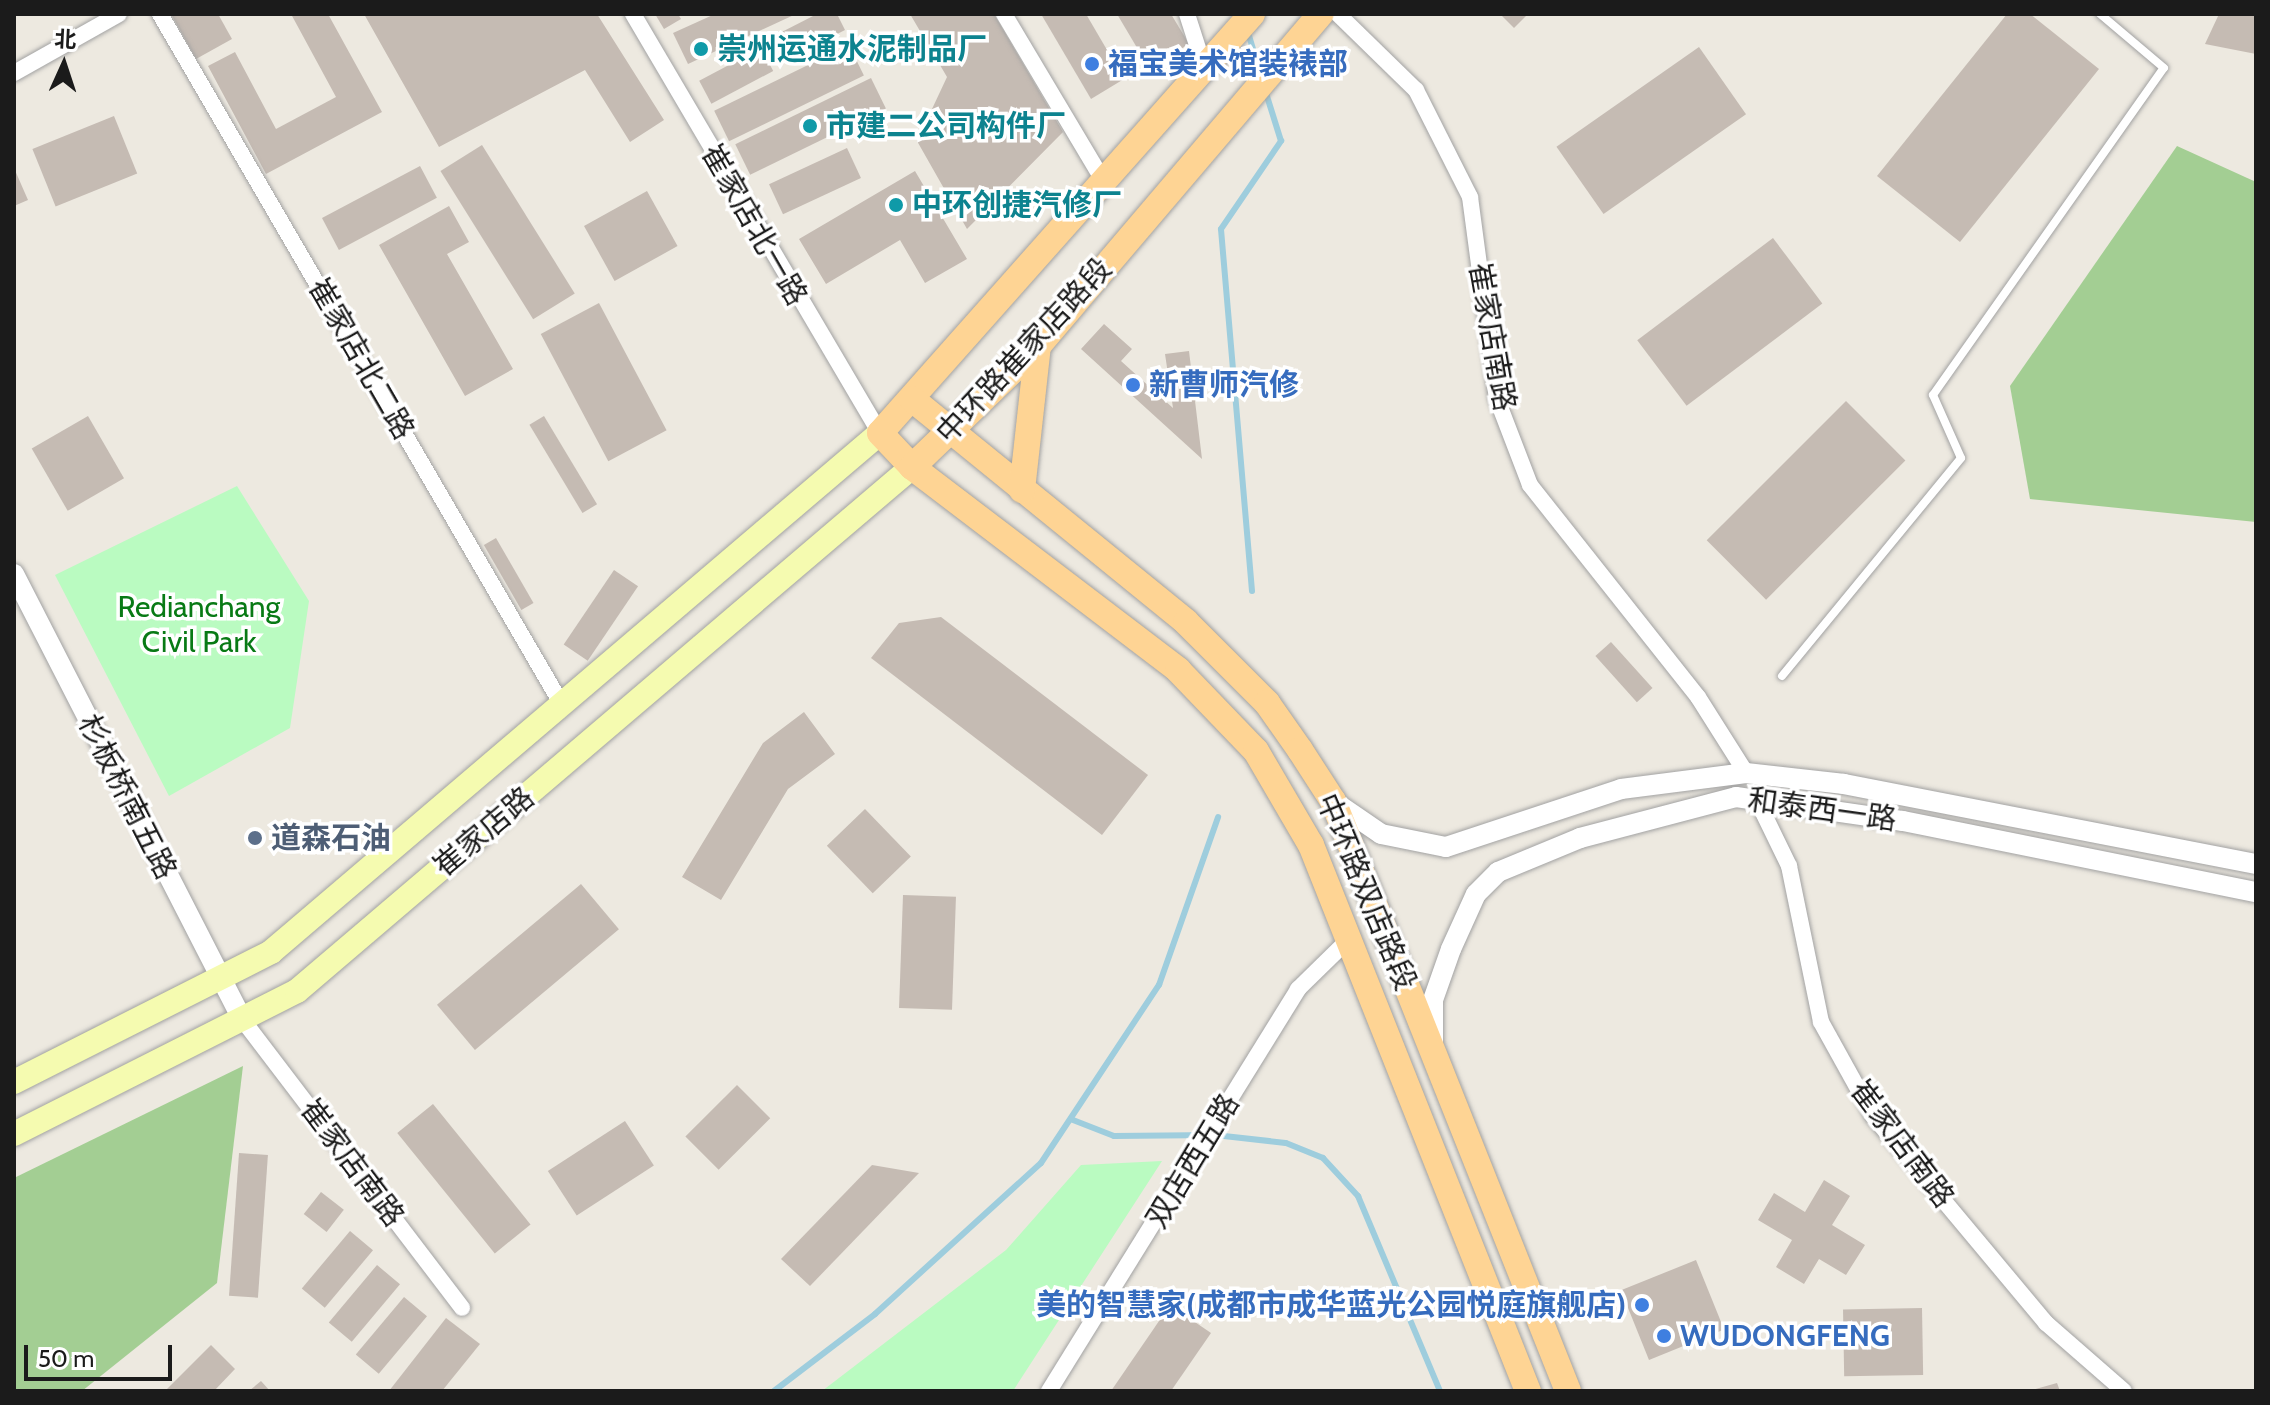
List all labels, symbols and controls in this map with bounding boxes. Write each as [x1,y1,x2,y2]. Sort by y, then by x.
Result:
north arrow [24,24,104,104]
text: 北 [54,25,77,54]
place label: 崇州运通水泥制品厂 [717,31,987,67]
marker: 崇州运通水泥制品厂 [692,40,710,58]
place label: 福宝美术馆装裱部 [1108,46,1348,82]
marker: 福宝美术馆装裱部 [1083,55,1101,73]
place label: 市建二公司构件厂 [826,108,1066,144]
marker: 市建二公司构件厂 [801,117,819,135]
street label: 崔家店北一路 [693,138,815,312]
place label: 中环创捷汽修厂 [912,187,1122,223]
marker: 中环创捷汽修厂 [887,196,905,214]
street label: 中环路崔家店路段 [929,251,1119,451]
street label: 崔家店南路 [1461,260,1523,414]
street label: 崔家店北二路 [300,272,422,446]
place label: 新曹师汽修 [1149,367,1299,403]
marker: 新曹师汽修 [1124,376,1142,394]
park label: Redianchang Civil Park [117,589,281,660]
street label: 杉板桥南五路 [70,709,184,885]
street label: 崔家店路 [426,780,542,884]
street label: 和泰西一路 [1745,782,1899,838]
street label: 中环路双店路段 [1308,788,1424,996]
place label: 道森石油 [271,820,391,856]
marker: 道森石油 [246,829,264,847]
street label: 崔家店南路 [1842,1073,1962,1215]
street label: 双店西五路 [1139,1087,1247,1235]
street label: 崔家店南路 [292,1092,412,1234]
place label: 美的智慧家(成都市成华蓝光公园悦庭旗舰店) [1036,1287,1626,1323]
marker: 美的智慧家(成都市成华蓝光公园悦庭旗舰店) [1633,1296,1651,1314]
place label: WUDONGFENG [1680,1318,1890,1354]
marker: WUDONGFENG [1655,1327,1673,1345]
scale bar [28,1329,176,1379]
text: 50 m [38,1344,94,1373]

